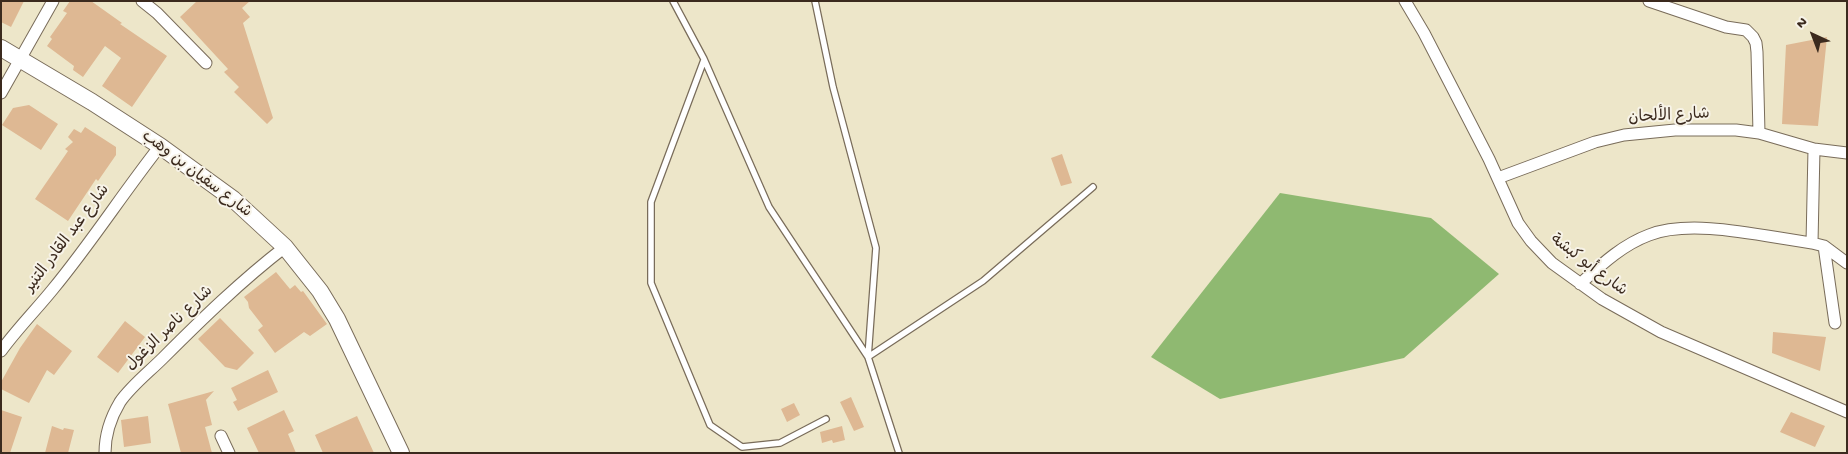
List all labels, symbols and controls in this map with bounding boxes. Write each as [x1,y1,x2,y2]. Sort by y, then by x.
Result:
north arrow [1788,10,1838,60]
text: N [1793,14,1812,33]
street label: شارع الألحان [1628,105,1710,129]
street label: شارع سفيان بن وهب [137,127,255,223]
street label: شارع عبد القادر التنير [21,181,115,297]
street label: شارع أبو كبشة [1546,231,1630,301]
street label: شارع ناصر الزغول [122,282,218,376]

